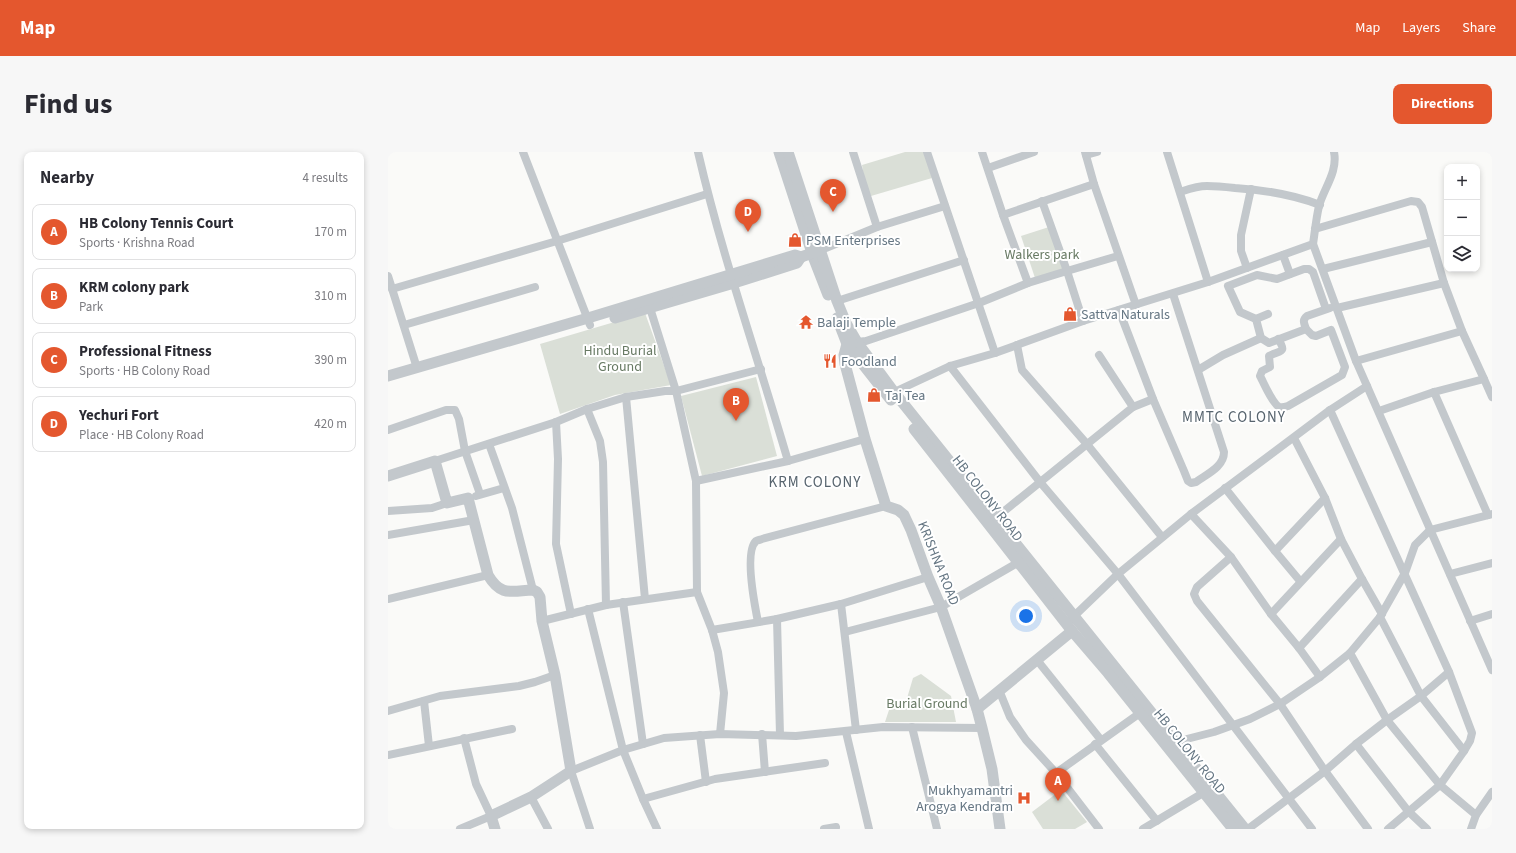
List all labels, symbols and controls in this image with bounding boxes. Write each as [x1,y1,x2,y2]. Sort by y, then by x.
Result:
text: Map [20,15,55,42]
text: Map [1355,18,1380,38]
text: Layers [1402,18,1440,38]
text: Share [1462,18,1496,38]
text: Find us [24,84,112,124]
button: Directions [1393,84,1492,124]
map controls [1444,164,1480,272]
button: + [1444,164,1480,200]
text: Nearby [40,166,94,190]
text: 4 results [303,169,348,187]
pin: C [820,179,846,212]
pin: D [735,199,761,232]
button: − [1444,200,1480,236]
text: HB Colony Tennis Court [79,213,233,234]
text: A [50,223,58,241]
text: 170 m [314,223,347,241]
place label: PSM Enterprises [806,231,900,251]
shop icon: PSM Enterprises [787,232,803,248]
text: Sports · Krishna Road [79,234,195,252]
button: layers [1444,236,1480,272]
park label: Walkers park [1005,245,1080,265]
text: KRM colony park [79,277,189,298]
text: B [50,287,58,305]
text: 310 m [314,287,347,305]
text: Park [79,298,103,316]
place label: Sattva Naturals [1081,305,1170,325]
shop icon: Sattva Naturals [1062,306,1078,322]
place label: Balaji Temple [817,313,896,333]
temple icon: Balaji Temple [798,314,814,330]
text: Professional Fitness [79,341,212,362]
park label: Hindu Burial Ground [583,341,657,377]
text: C [50,351,58,369]
text: 390 m [314,351,347,369]
place label: Foodland [841,352,897,372]
restaurant icon: Foodland [822,353,838,369]
text: Sports · HB Colony Road [79,362,210,380]
place label: Taj Tea [885,386,925,406]
shop icon: Taj Tea [866,387,882,403]
pin: B [723,388,749,421]
text: Yechuri Fort [79,405,159,426]
district label: MMTC COLONY [1182,407,1286,428]
text: D [50,415,58,433]
text: 420 m [314,415,347,433]
text: Place · HB Colony Road [79,426,204,444]
street label: HB COLONY ROAD [947,451,1027,546]
district label: KRM COLONY [769,472,861,493]
street label: KRISHNA ROAD [912,518,964,608]
your location [1016,606,1036,626]
park label: Burial Ground [886,694,968,714]
street label: HB COLONY ROAD [1149,705,1230,799]
pin: A [1045,768,1071,801]
place label: Mukhyamantri Arogya Kendram [916,781,1013,817]
hospital icon: Mukhyamantri Arogya Kendram [1016,790,1032,806]

